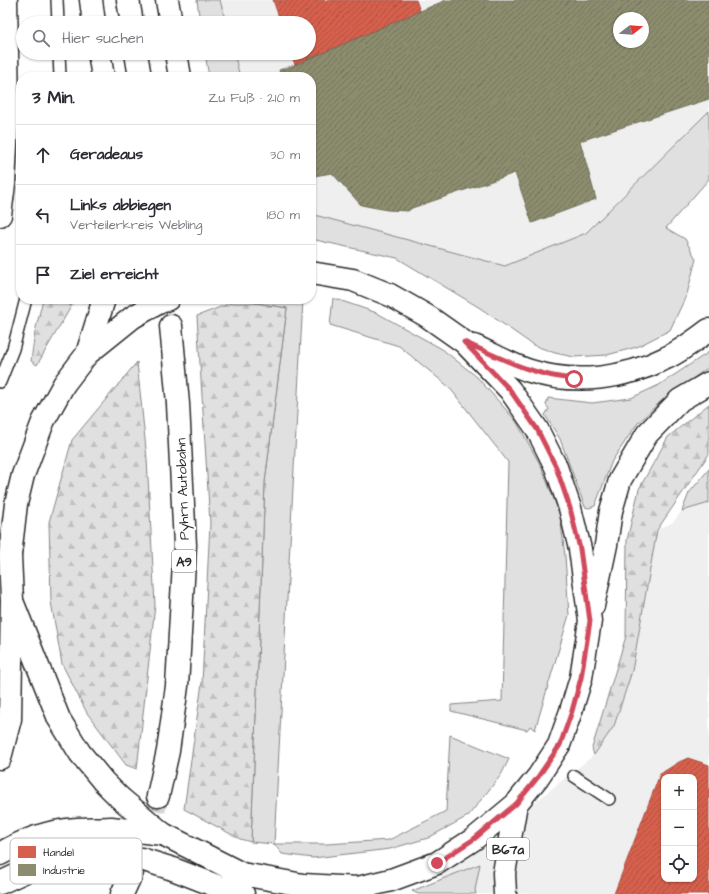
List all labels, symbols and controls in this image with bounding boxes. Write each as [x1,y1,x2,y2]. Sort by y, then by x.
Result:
north arrow [613,12,649,48]
search box [16,16,316,60]
icon: search [30,27,52,49]
text: Hier suchen [62,28,143,49]
text: 3 Min. [32,86,75,110]
text: Zu Fuß · 210 m [208,89,300,107]
icon: ahead [32,144,54,166]
text: Geradeaus [70,144,143,165]
text: 30 m [270,146,300,164]
text: Links abbiegen [70,195,171,216]
icon: left [32,204,54,226]
text: 180 m [266,206,300,224]
text: Verteilerkreis Webling [70,216,203,234]
icon: arrive [32,264,54,286]
text: Ziel erreicht [70,264,159,285]
route start [565,370,583,388]
street label: Pyhrn Autobahn [171,437,195,540]
road number: A9 [172,550,196,572]
map controls [661,774,697,882]
button: + [661,774,697,810]
button: − [661,810,697,846]
legend [10,838,142,884]
road number: B67a [487,838,529,860]
text: Handel [43,845,74,860]
button: locate [661,846,697,882]
route end [428,854,446,872]
text: Industrie [43,863,85,878]

